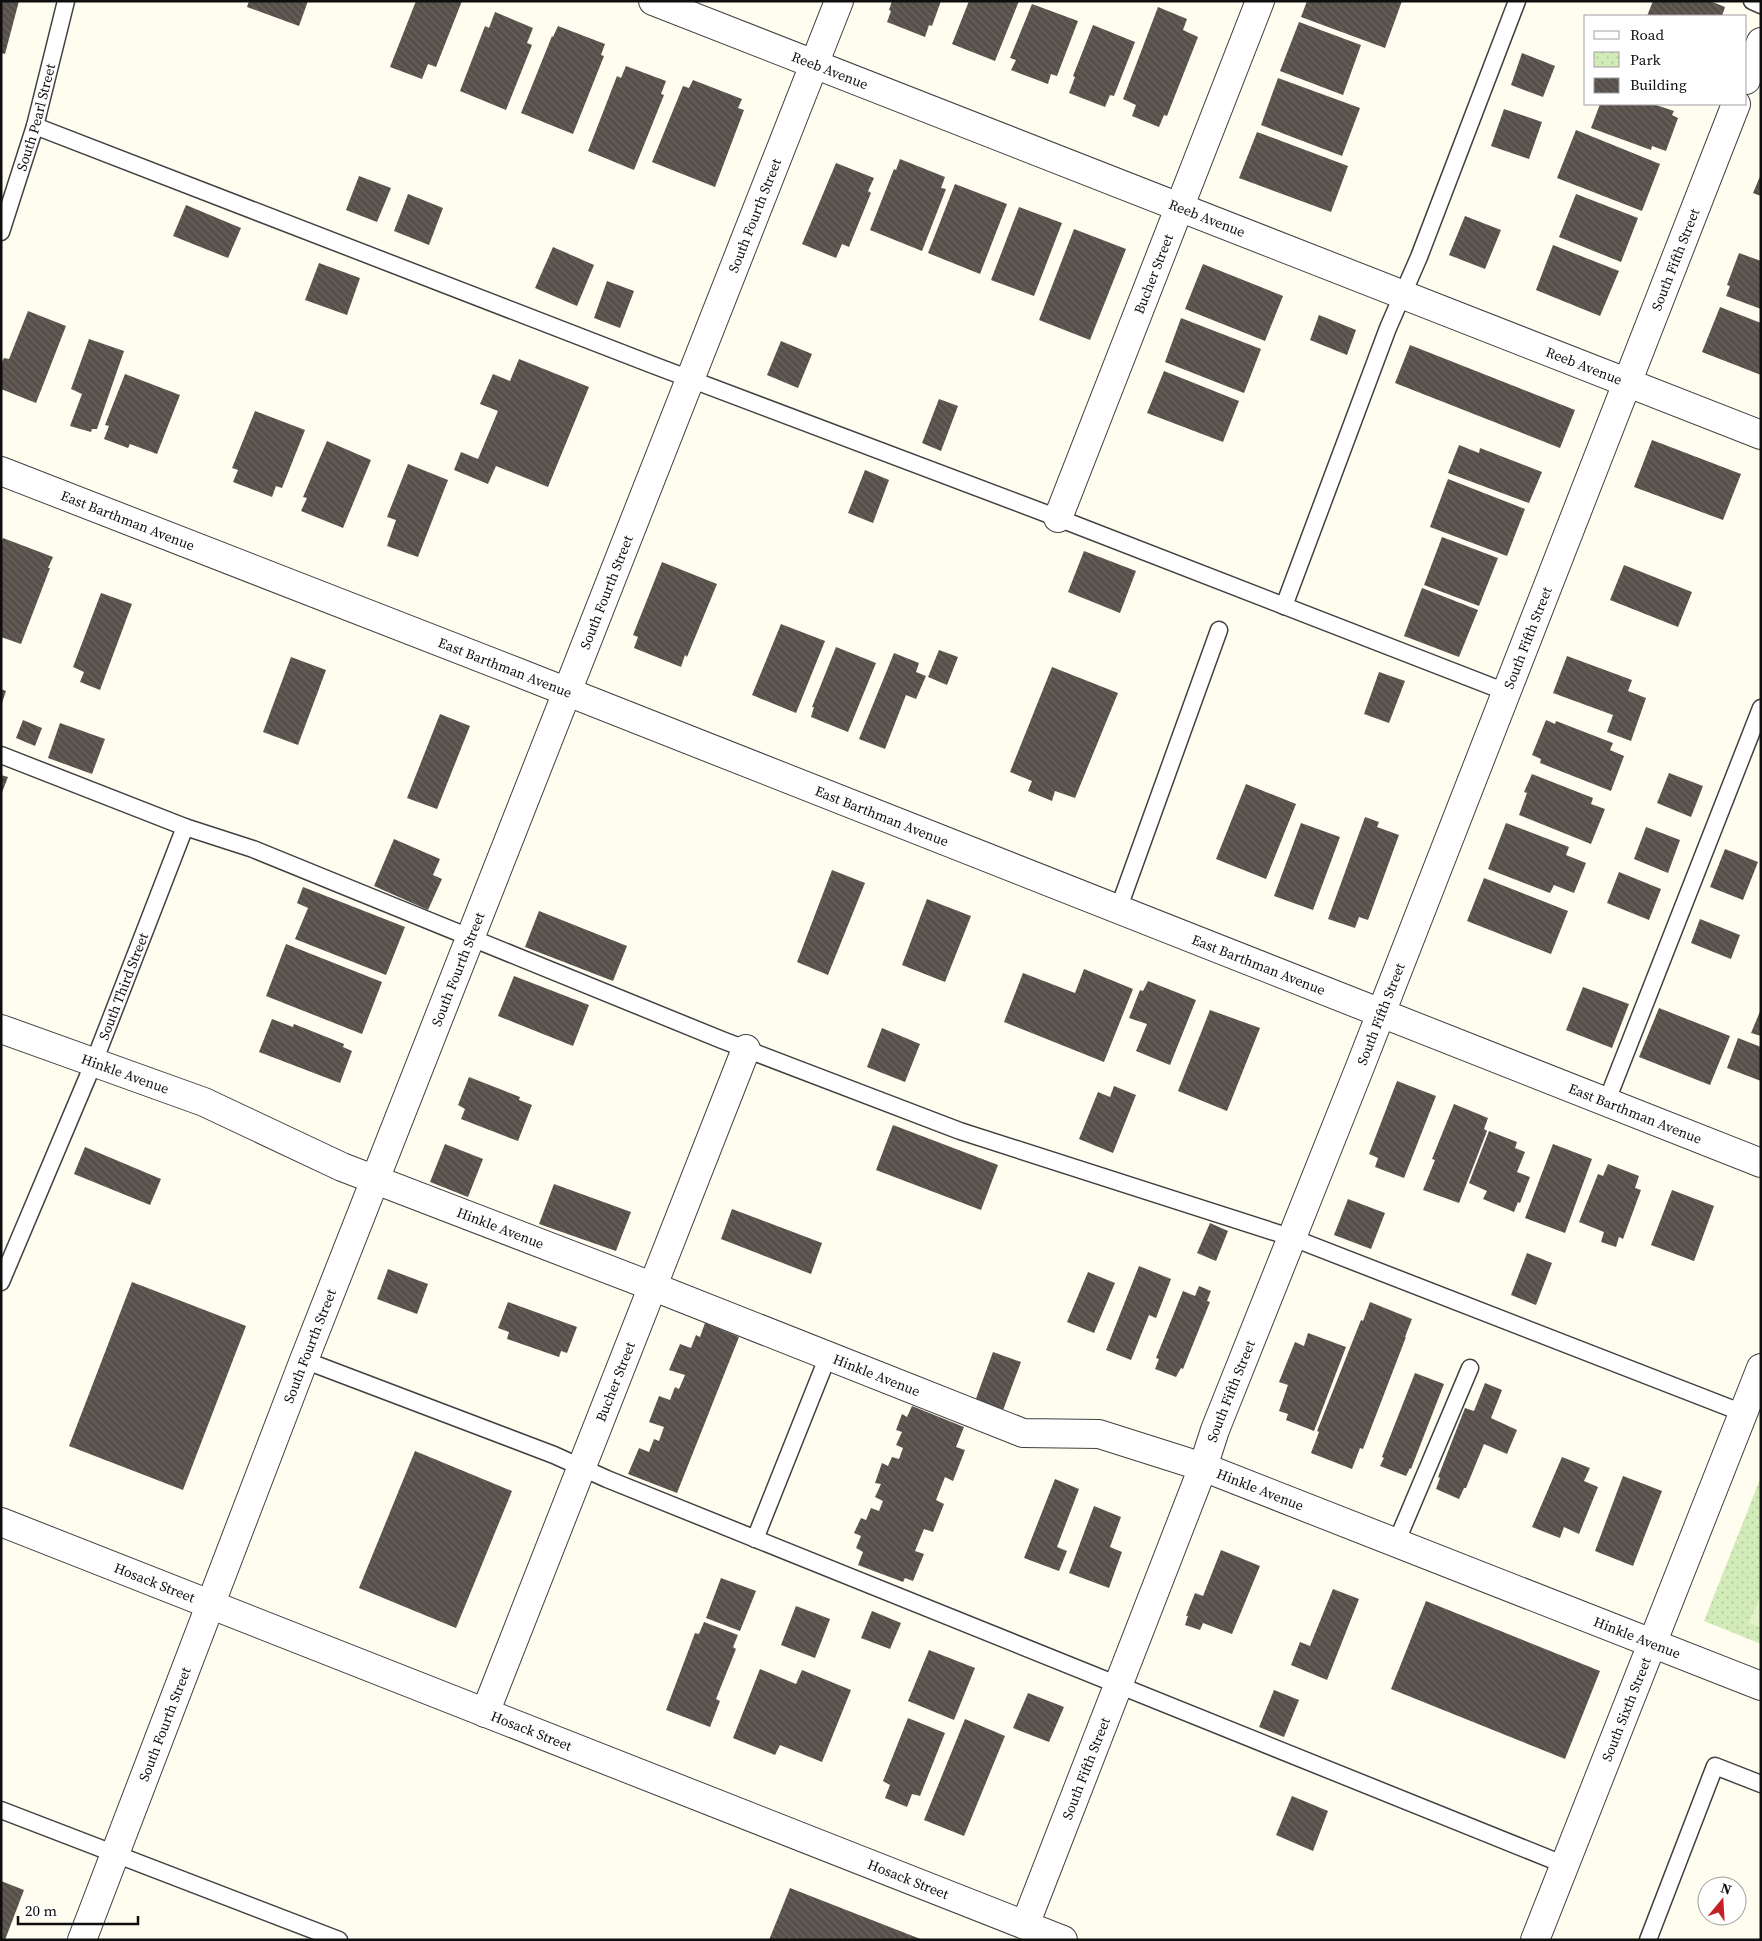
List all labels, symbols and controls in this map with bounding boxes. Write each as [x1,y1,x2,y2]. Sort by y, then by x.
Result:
legend [1584,15,1747,105]
text: Road [1630,24,1664,45]
street label: Reeb Avenue [789,46,871,94]
text: Park [1630,49,1662,70]
street label: South Pearl Street [11,61,60,173]
text: Building [1630,74,1687,95]
street label: South Fourth Street [723,155,786,276]
street label: Reeb Avenue [1166,194,1248,242]
street label: South Fifth Street [1646,205,1704,314]
street label: Bucher Street [1129,231,1178,317]
street label: Reeb Avenue [1543,342,1625,390]
street label: East Barthman Avenue [58,485,198,555]
street label: South Fourth Street [575,532,638,652]
street label: South Fifth Street [1499,583,1557,692]
street label: East Barthman Avenue [435,632,575,703]
street label: East Barthman Avenue [812,781,952,851]
street label: South Fourth Street [426,909,489,1029]
street label: East Barthman Avenue [1189,929,1328,1000]
street label: South Third Street [94,930,153,1043]
street label: South Fifth Street [1352,960,1410,1068]
street label: Hinkle Avenue [79,1049,172,1099]
street label: East Barthman Avenue [1566,1078,1705,1149]
street label: Hinkle Avenue [454,1202,547,1254]
street label: South Fourth Street [278,1286,341,1406]
street label: South Fifth Street [1202,1337,1260,1445]
street label: Bucher Street [591,1338,640,1425]
street label: Hinkle Avenue [830,1349,923,1401]
street label: Hinkle Avenue [1214,1463,1307,1516]
street label: Hosack Street [111,1557,198,1608]
street label: Hinkle Avenue [1591,1611,1684,1664]
street label: South Sixth Street [1597,1654,1656,1764]
street label: South Fourth Street [134,1664,196,1784]
street label: Hosack Street [488,1706,575,1756]
street label: South Fifth Street [1057,1714,1115,1822]
street label: Hosack Street [865,1854,952,1904]
north arrow [1697,1876,1747,1926]
text: N [1718,1878,1734,1900]
scale bar [18,1894,138,1926]
text: 20 m [25,1900,57,1921]

